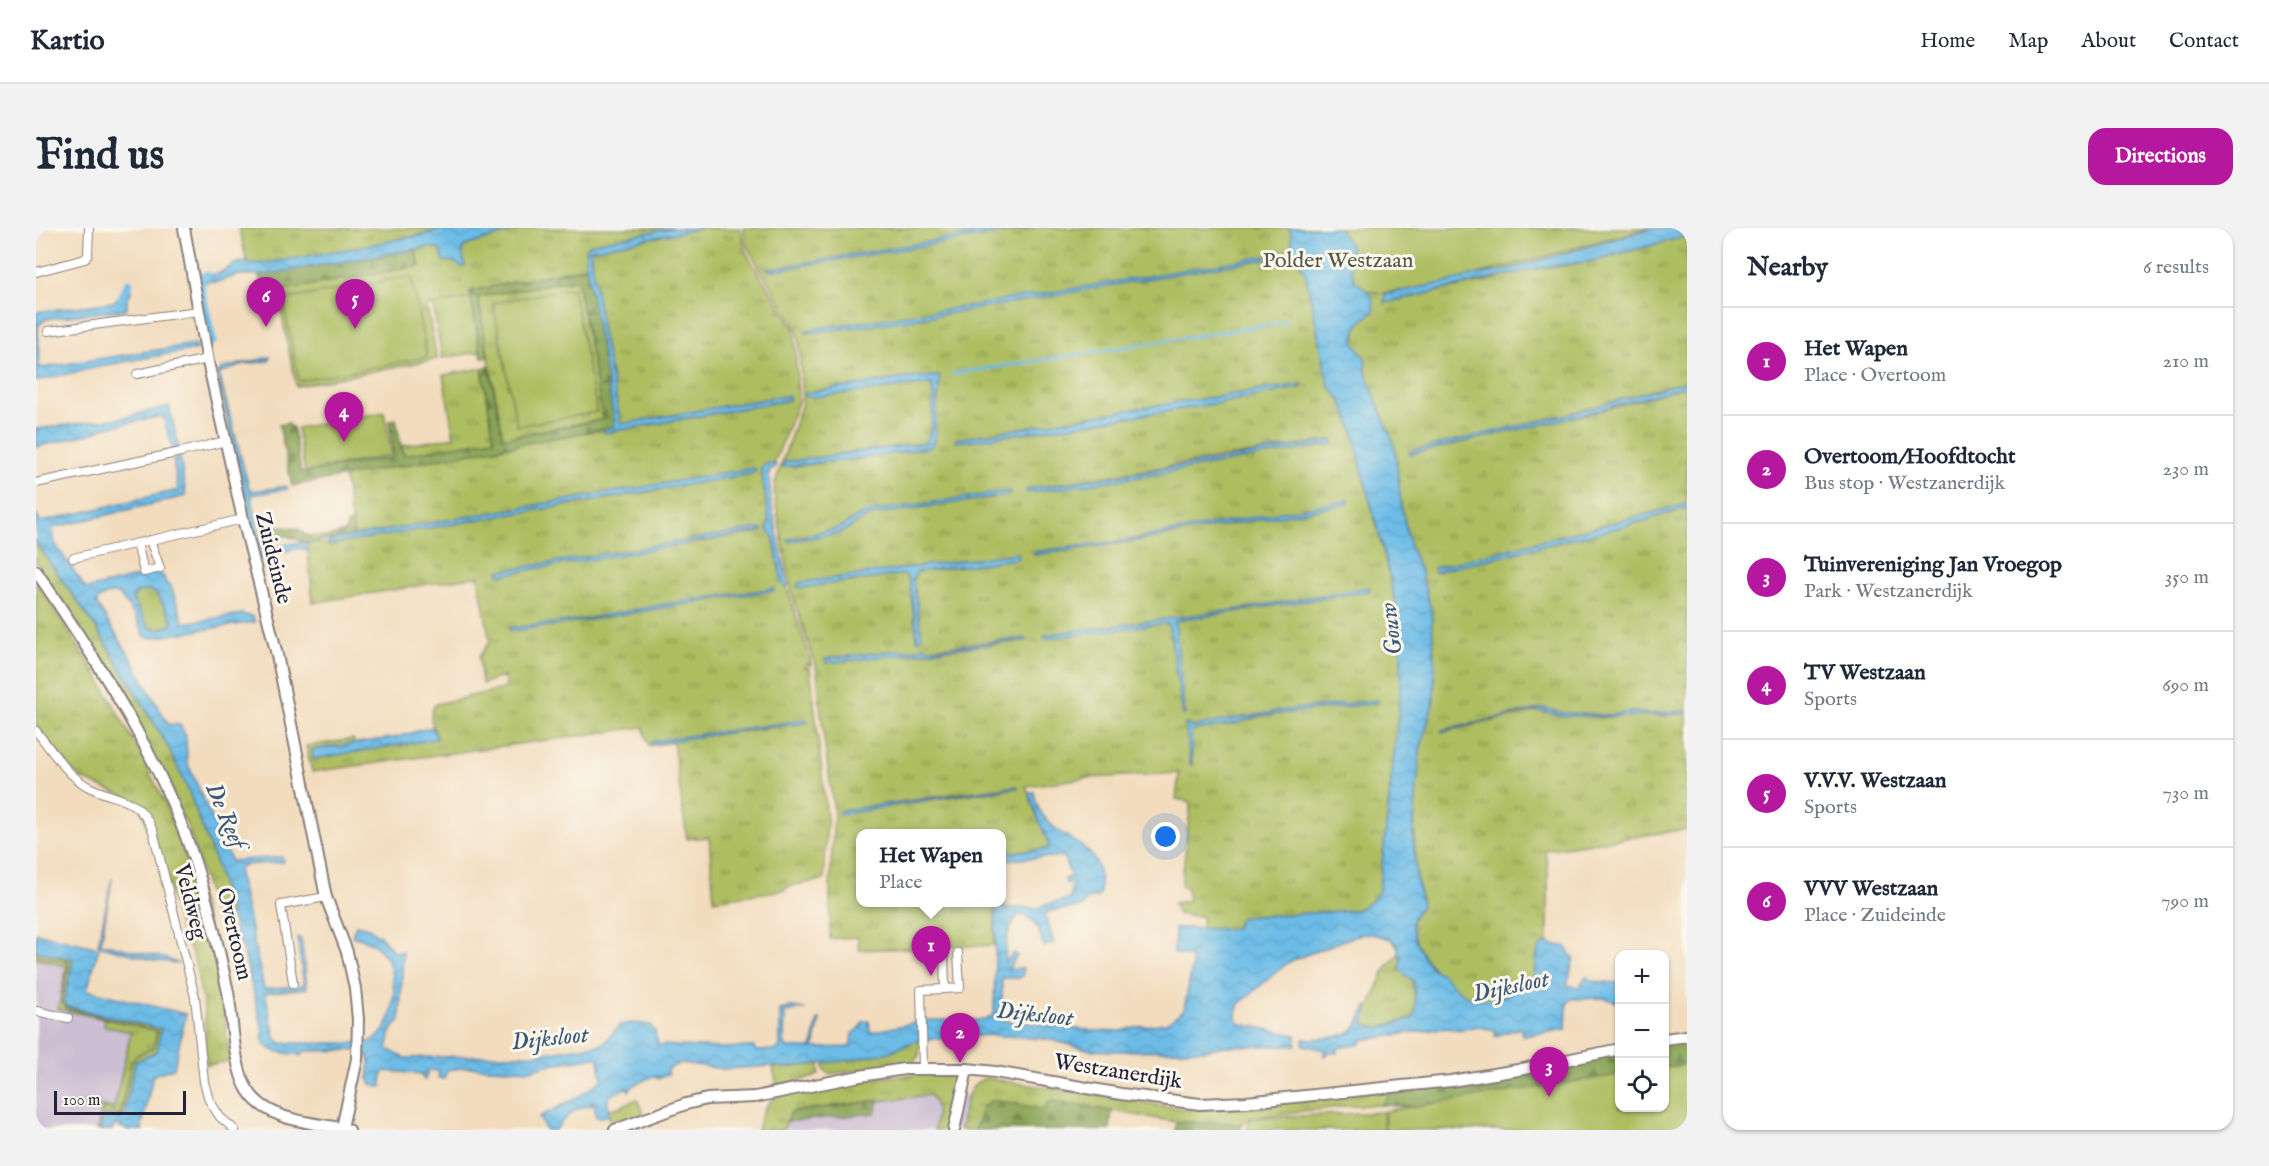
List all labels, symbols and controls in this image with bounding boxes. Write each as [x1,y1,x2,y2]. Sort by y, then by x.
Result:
text: Kartio [30,24,105,59]
text: Home [1920,28,1975,55]
text: Map [2008,28,2048,55]
text: About [2081,28,2136,55]
text: Contact [2169,28,2239,55]
button: Directions [2088,128,2233,185]
text: Find us [36,130,164,183]
park label: Polder Westzaan [1263,247,1414,275]
text: Nearby [1747,251,1828,284]
text: 6 results [2143,255,2209,280]
pin: 6 [246,278,286,327]
pin: 5 [336,279,374,329]
text: Het Wapen [1804,335,1908,363]
text: 1 [1763,349,1770,374]
text: 210 m [2163,349,2209,374]
text: Place · Overtoom [1804,363,1946,388]
pin: 4 [324,392,364,442]
text: Overtoom/Hoofdtocht [1804,443,2016,471]
text: 2 [1762,457,1771,482]
text: 230 m [2163,457,2209,482]
text: Bus stop · Westzanerdijk [1804,471,2005,496]
street label: Zuideinde [248,509,298,607]
text: Tuinvereniging Jan Vroegop [1804,551,2062,579]
text: 3 [1763,565,1770,590]
text: 350 m [2165,565,2209,590]
text: Park · Westzanerdijk [1804,579,1973,604]
water label: Gouw [1373,600,1411,657]
text: TV Westzaan [1804,659,1926,687]
text: 4 [1762,673,1771,698]
text: 690 m [2162,673,2209,698]
text: Sports [1804,687,1857,712]
text: V.V.V. Westzaan [1804,767,1946,795]
water label: De Reef [197,778,255,859]
text: 5 [1763,781,1770,806]
text: 730 m [2163,781,2209,806]
text: Sports [1804,795,1857,820]
your location [1151,822,1180,851]
popup [856,829,1006,907]
text: Het Wapen [879,842,983,870]
street label: Veldweg [167,860,213,944]
text: Place [879,870,923,895]
text: VVV Westzaan [1804,875,1938,903]
street label: Overtoom [210,885,258,983]
text: 6 [1762,889,1771,914]
text: 790 m [2161,889,2209,914]
text: Place · Zuideinde [1804,903,1946,928]
pin: 1 [912,926,950,976]
map controls [1615,950,1669,1112]
button: + [1615,950,1669,1004]
water label: Dijksloot [1470,964,1553,1010]
water label: Dijksloot [995,996,1076,1035]
button: − [1615,1004,1669,1058]
pin: 2 [940,1014,980,1063]
water label: Dijksloot [510,1019,591,1058]
street label: Westzanerdijk [1052,1048,1184,1096]
pin: 3 [1530,1048,1568,1097]
button: locate [1615,1058,1669,1112]
scale bar [54,1088,186,1116]
text: 100 m [63,1091,100,1111]

